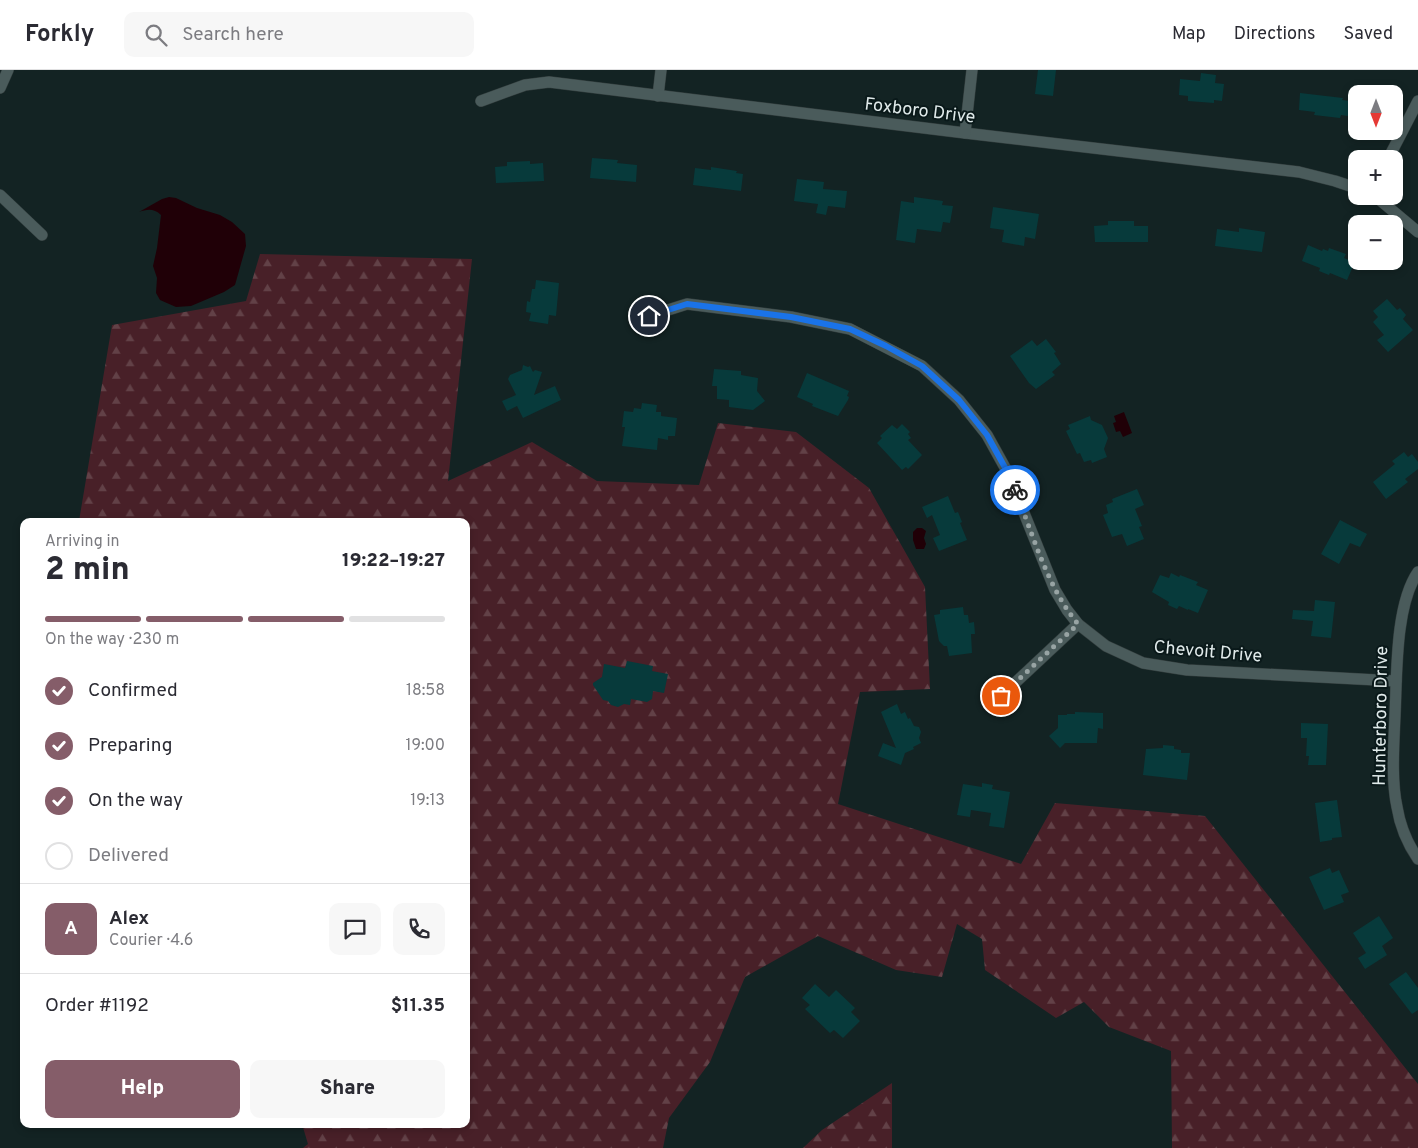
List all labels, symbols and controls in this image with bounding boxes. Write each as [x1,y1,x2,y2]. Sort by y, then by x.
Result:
search box [124,12,474,57]
text: Forkly [25,20,94,50]
icon: search [142,21,170,49]
text: Search here [182,23,284,47]
text: Map [1172,23,1206,46]
text: Directions [1234,23,1316,46]
text: Saved [1344,23,1393,46]
north arrow [1348,85,1402,140]
map controls [1348,85,1403,270]
street label: Foxboro Drive [863,93,977,130]
button: + [1348,150,1403,205]
button: − [1348,215,1403,270]
pin [628,295,670,337]
icon: home [635,302,663,330]
courier [990,465,1040,515]
icon: bike [1001,476,1029,504]
text: Arriving in [45,532,120,552]
text: 19:22–19:27 [342,549,445,573]
text: 2 min [45,551,130,591]
text: On the way · 230 m [45,630,179,650]
street label: Chevoit Drive [1153,636,1263,669]
street label: Hunterboro Drive [1369,646,1394,786]
pin [980,675,1022,717]
icon: check [45,677,73,705]
text: Confirmed [88,679,178,703]
text: 18:58 [406,681,445,701]
icon: bag [987,682,1015,710]
icon: check [45,732,73,760]
text: Preparing [88,734,172,758]
text: 19:00 [405,736,445,756]
icon: check [45,787,73,815]
text: On the way [88,789,183,813]
text: 19:13 [410,791,445,811]
text: Delivered [88,844,169,868]
button: chat [329,903,381,955]
button: phone [393,903,445,955]
text: Alex [109,907,149,931]
text: A [64,917,78,941]
text: Courier · 4.6 [109,931,193,951]
text: Order #1192 [45,994,149,1018]
text: $11.35 [391,994,445,1018]
button: Help [45,1060,240,1118]
button: Share [250,1060,445,1118]

